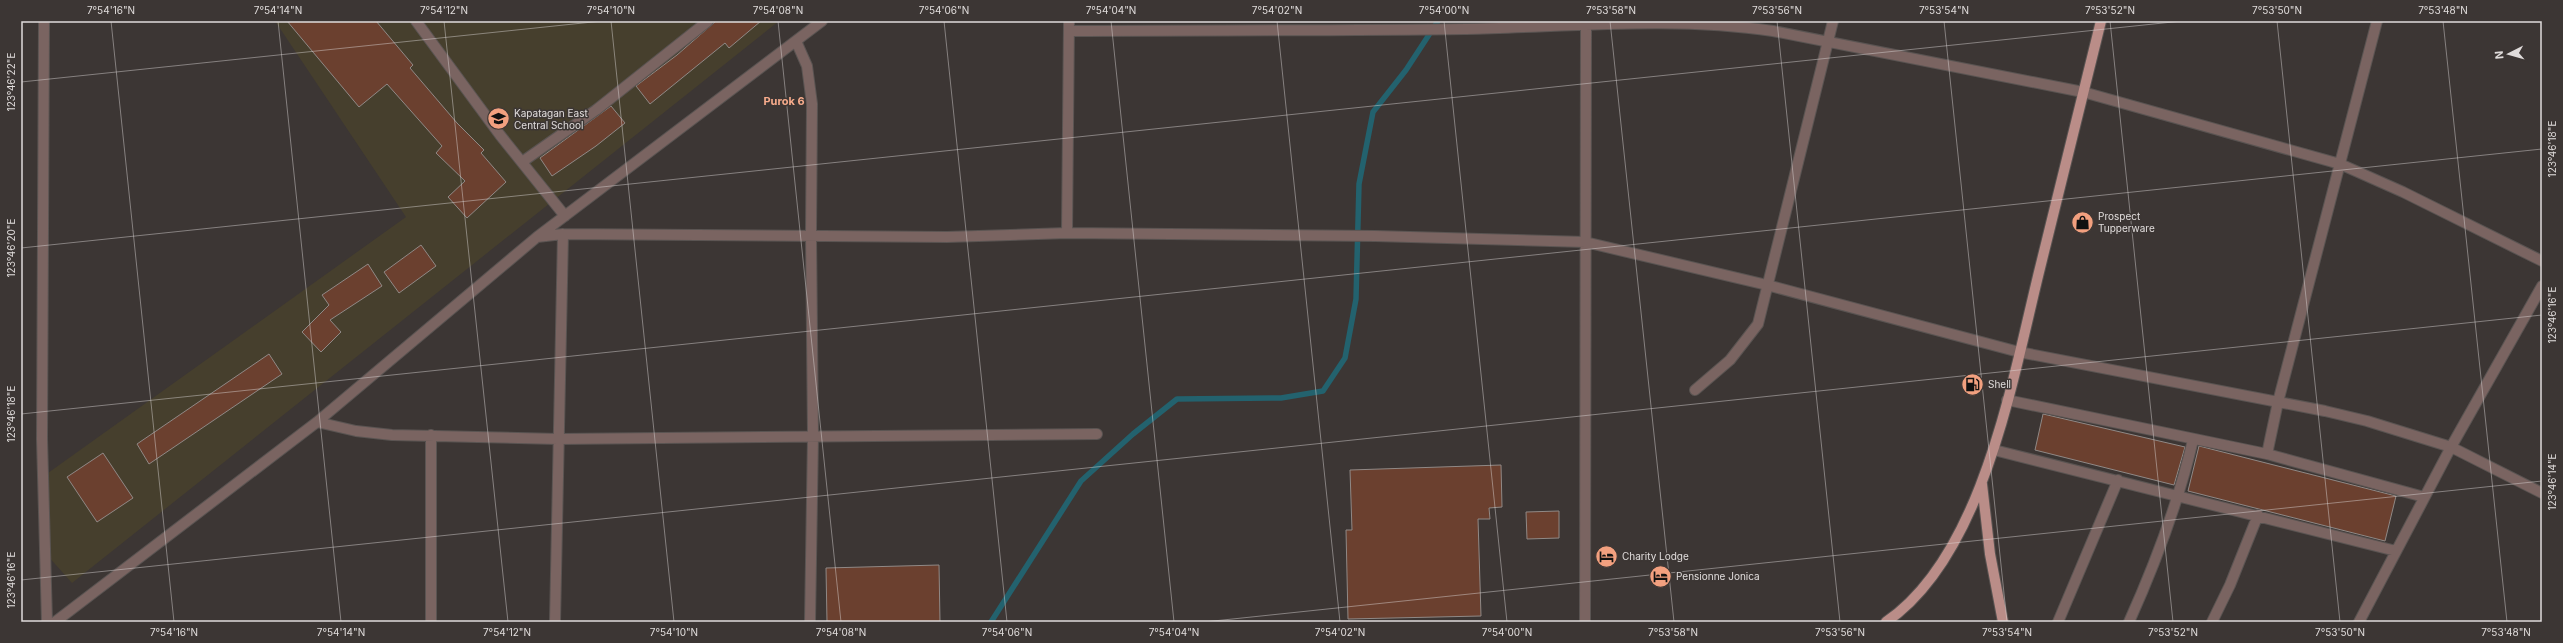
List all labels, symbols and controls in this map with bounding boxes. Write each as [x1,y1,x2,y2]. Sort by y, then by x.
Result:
text: 7°54'16"N [87,4,135,16]
text: 7°54'14"N [254,4,302,16]
text: 7°54'12"N [420,4,468,16]
text: 7°54'10"N [587,4,635,16]
text: 7°54'08"N [753,4,803,16]
text: 7°54'06"N [919,4,969,16]
text: 7°54'04"N [1086,4,1136,16]
text: 7°54'02"N [1252,4,1302,16]
text: 7°54'00"N [1419,4,1469,16]
text: 7°53'58"N [1586,4,1636,16]
text: 7°53'56"N [1752,4,1802,16]
text: 7°53'54"N [1919,4,1969,16]
text: 7°53'52"N [2085,4,2135,16]
text: 7°53'50"N [2252,4,2302,16]
text: 7°53'48"N [2418,4,2468,16]
north arrow [2489,34,2529,74]
text: N [2492,50,2506,60]
text: 123°46'22"E [5,53,17,111]
district label: Purok 6 [763,94,805,108]
school or university icon: Kapatagan East Central School [485,106,511,132]
place label: Kapatagan East Central School [514,107,588,131]
text: 123°46'18"E [2546,121,2558,177]
shop icon: Prospect Tupperware [2070,209,2096,235]
place label: Prospect Tupperware [2098,210,2155,234]
text: 123°46'20"E [5,218,17,278]
text: 123°46'16"E [2546,287,2558,343]
fuel station icon: Shell [1960,371,1986,397]
place label: Shell [1988,378,2011,390]
text: 123°46'18"E [5,386,17,442]
text: 123°46'14"E [2546,453,2558,511]
hotel icon: Charity Lodge [1594,543,1620,569]
place label: Charity Lodge [1622,550,1689,562]
text: 123°46'16"E [5,552,17,608]
hotel icon: Pensionne Jonica [1648,563,1674,589]
place label: Pensionne Jonica [1676,570,1760,582]
text: 7°54'16"N [150,626,198,638]
text: 7°54'14"N [317,626,365,638]
text: 7°54'12"N [483,626,531,638]
text: 7°54'10"N [650,626,698,638]
text: 7°54'08"N [816,626,866,638]
text: 7°54'06"N [982,626,1032,638]
text: 7°54'04"N [1149,626,1199,638]
text: 7°54'02"N [1315,626,1365,638]
text: 7°54'00"N [1482,626,1532,638]
text: 7°53'58"N [1648,626,1698,638]
text: 7°53'56"N [1815,626,1865,638]
text: 7°53'54"N [1982,626,2032,638]
text: 7°53'52"N [2148,626,2198,638]
text: 7°53'50"N [2315,626,2365,638]
text: 7°53'48"N [2481,626,2531,638]

